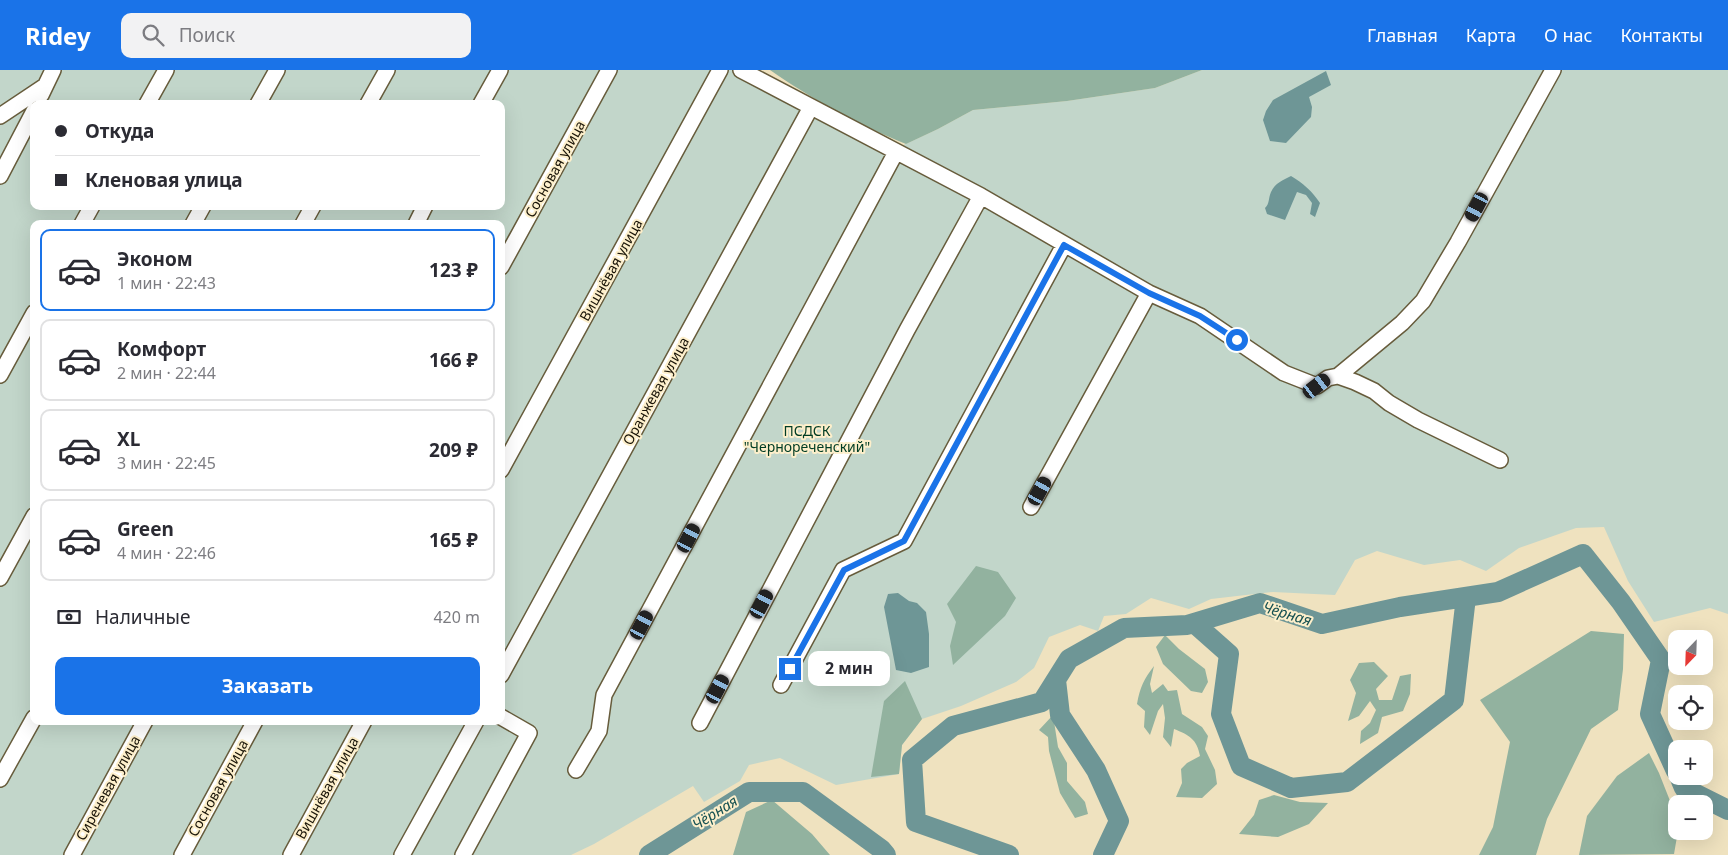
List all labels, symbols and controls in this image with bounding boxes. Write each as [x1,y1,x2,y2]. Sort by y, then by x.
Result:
search box [121,13,471,58]
text: Ridey [25,19,91,52]
icon: search [139,21,167,49]
text: Поиск [179,22,235,48]
text: Главная [1367,23,1438,47]
text: Карта [1466,23,1516,47]
text: О нас [1544,23,1592,47]
text: Контакты [1620,23,1703,47]
street label: Сосновая улица [520,117,589,221]
text: Откуда [85,118,154,144]
text: Кленовая улица [85,167,243,193]
car [1463,190,1490,224]
street label: Вишнёвая улица [575,215,646,324]
text: Эконом [117,246,193,272]
icon: car [57,248,102,293]
text: 123 ₽ [429,257,478,283]
text: 1 мин · 22:43 [117,272,216,294]
route start [1226,329,1248,351]
street label: Оранжевая улица [618,333,693,448]
text: Комфорт [117,336,206,362]
icon: car [57,338,102,383]
text: 166 ₽ [429,347,478,373]
text: 2 мин · 22:44 [117,362,216,384]
car [1300,371,1333,401]
park label: ПСДСК "Чернореченский" [744,421,870,456]
text: XL [117,426,140,452]
icon: car [57,428,102,473]
text: 209 ₽ [429,437,478,463]
text: 3 мин · 22:45 [117,452,216,474]
car [1026,474,1053,508]
text: Green [117,516,174,542]
icon: car [57,518,102,563]
car [675,521,702,555]
text: 165 ₽ [429,527,478,553]
text: 4 мин · 22:46 [117,542,216,564]
car [748,587,775,621]
water label: Чёрная [1260,596,1314,630]
icon: cash [55,603,83,631]
text: Наличные [95,604,190,630]
text: 420 m [433,606,480,628]
car [628,608,655,642]
north arrow [1668,630,1712,675]
map controls [1668,630,1713,840]
callout: 2 мин [808,652,890,686]
button: Заказать [55,657,480,715]
text: 2 мин [825,657,873,679]
route end [779,658,801,680]
car [704,672,731,706]
button: locate [1668,685,1713,730]
street label: Сиреневая улица [71,732,144,844]
street label: Вишнёвая улица [291,733,362,842]
street label: Сосновая улица [183,736,252,840]
button: + [1668,740,1713,785]
water label: Чёрная [688,790,741,834]
button: − [1668,795,1713,840]

